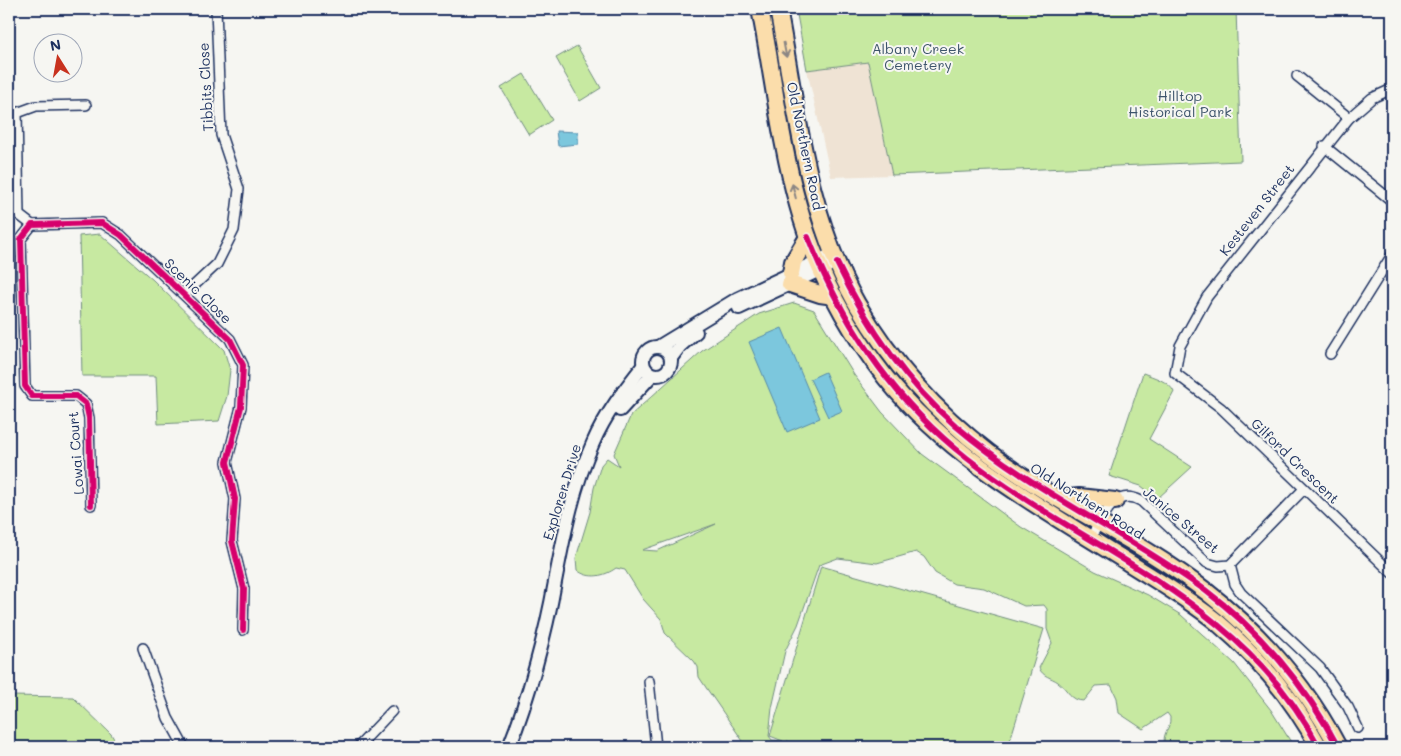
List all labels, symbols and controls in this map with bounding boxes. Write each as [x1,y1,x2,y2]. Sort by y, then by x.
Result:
north arrow [32,32,82,82]
text: N [48,34,62,55]
park label: Albany Creek Cemetery [872,39,964,74]
one-way arrow [781,41,791,57]
street label: Tibbits Close [194,42,217,132]
street label: Old Northern Road [783,80,828,212]
park label: Hilltop Historical Park [1128,86,1232,121]
street label: Kesteven Street [1215,160,1298,260]
one-way arrow [789,183,798,199]
street label: Scenic Close [161,254,236,328]
street label: Lowai Court [63,411,88,495]
street label: Gilford Crescent [1247,414,1344,508]
street label: Explorer Drive [538,441,585,542]
street label: Old Northern Road [1027,458,1148,543]
street label: Janice Street [1139,482,1224,557]

